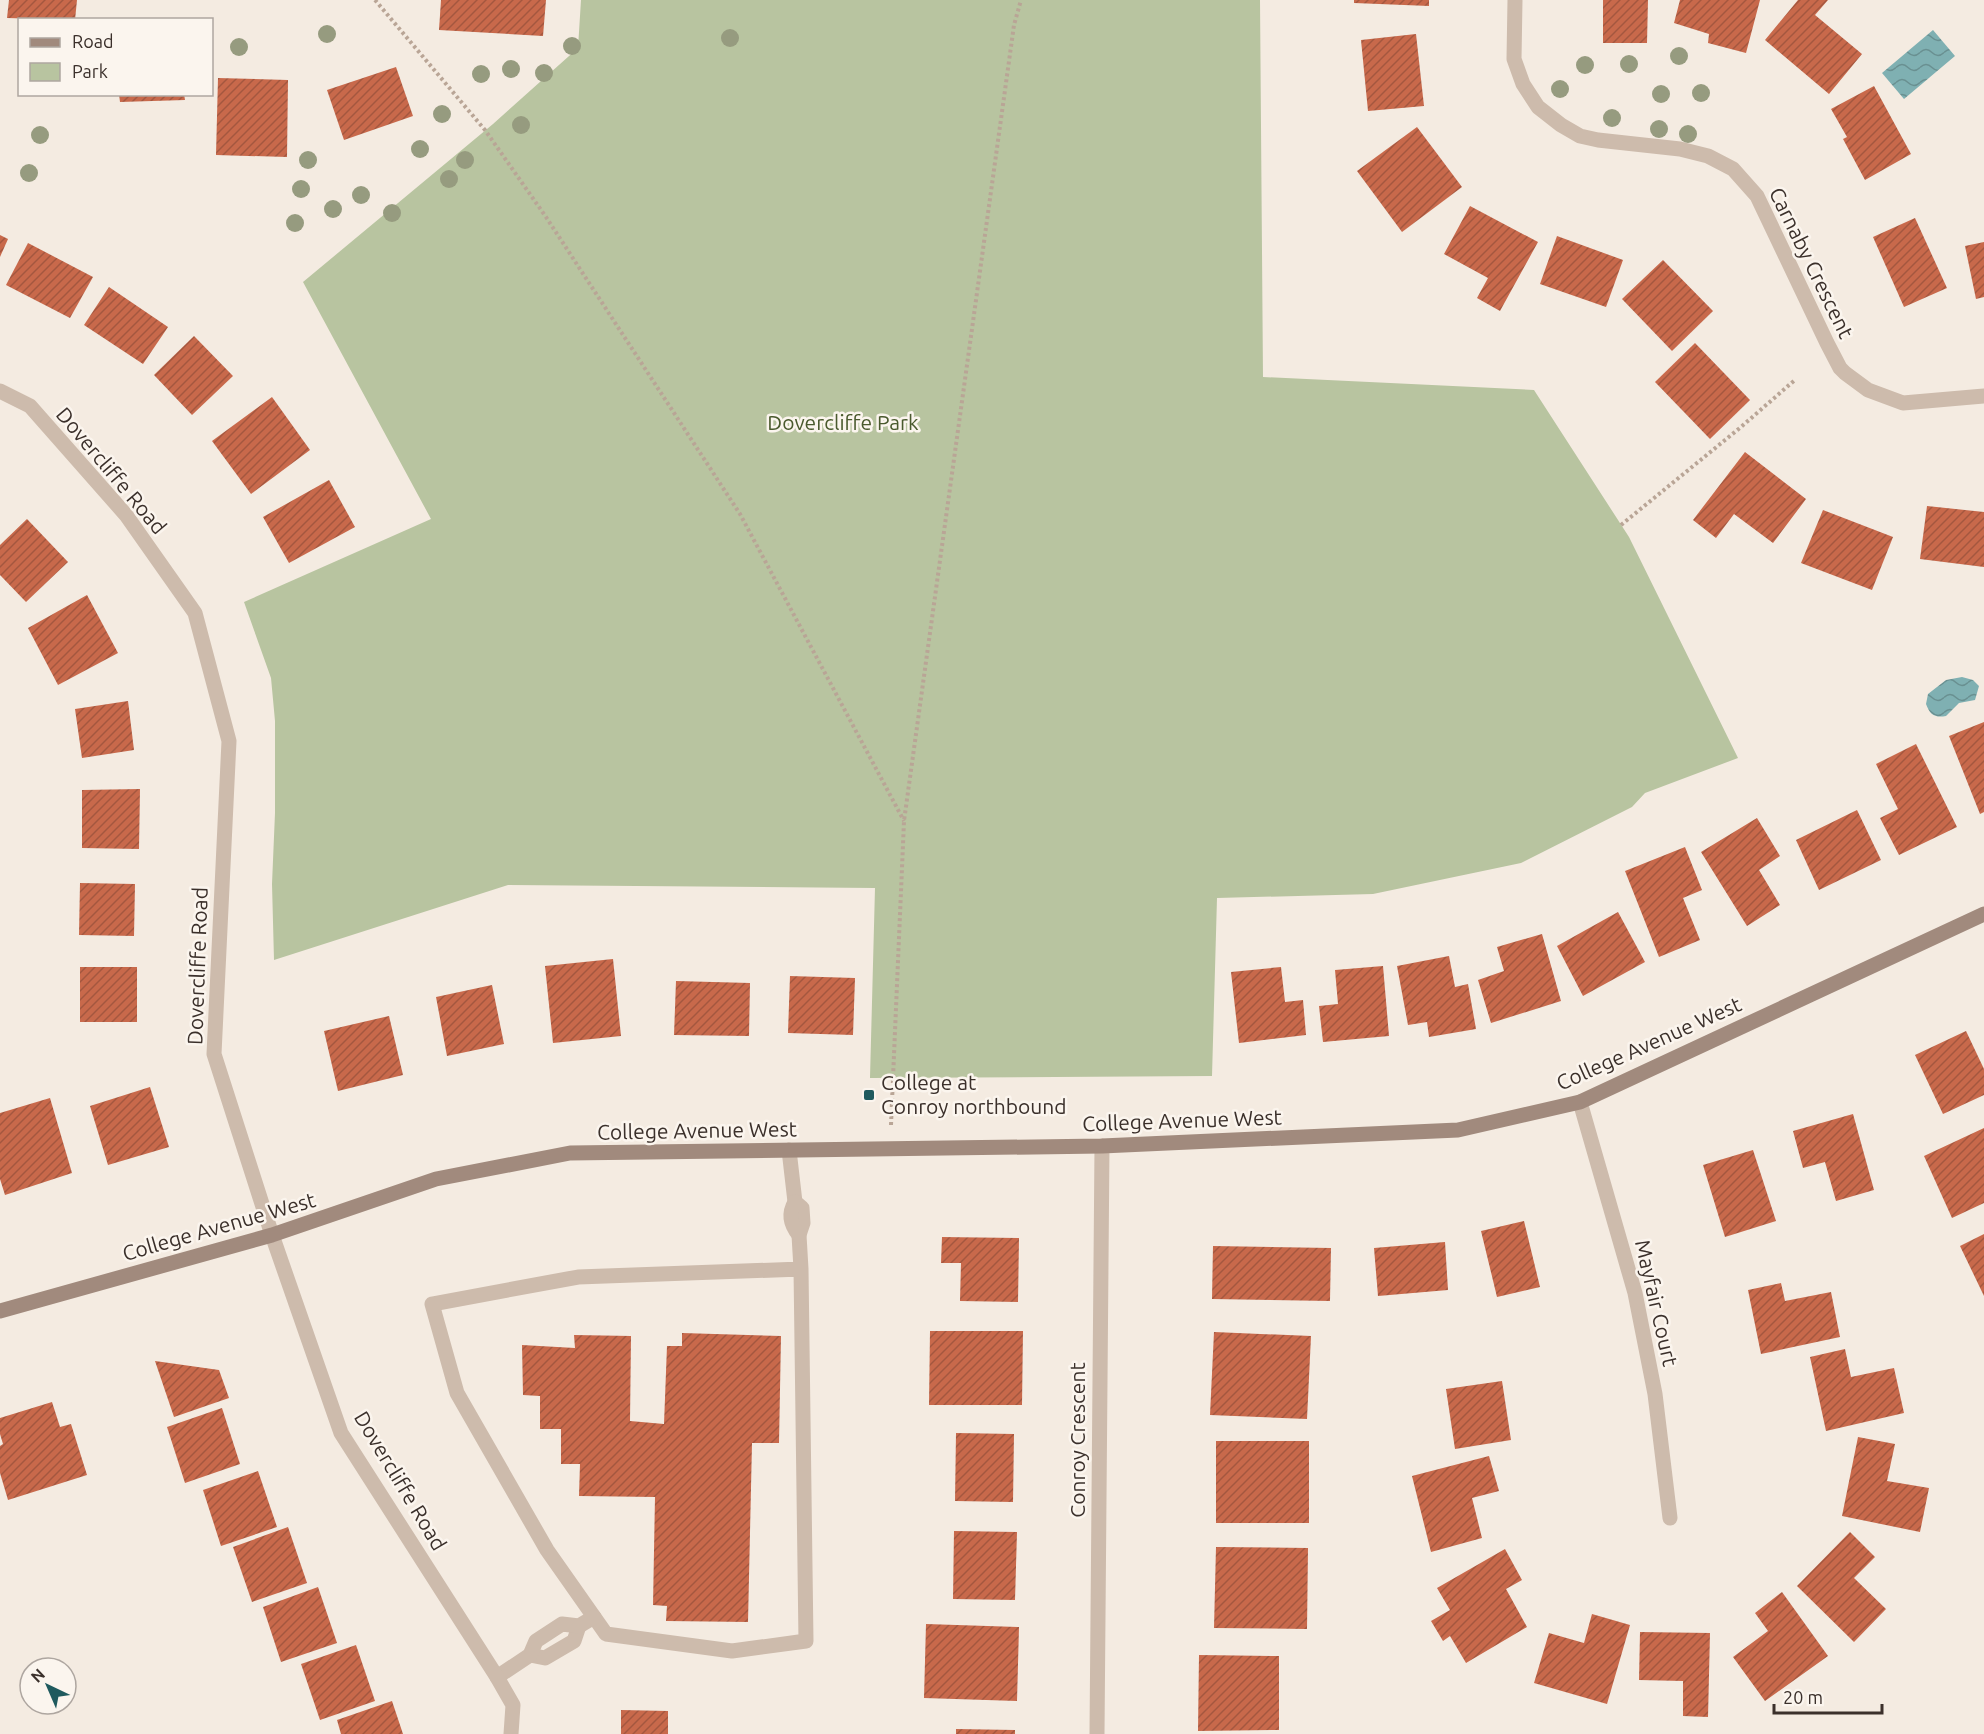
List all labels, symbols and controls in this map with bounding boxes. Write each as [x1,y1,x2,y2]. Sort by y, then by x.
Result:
legend [18,18,213,96]
text: Road [72,31,114,51]
text: Park [72,61,108,81]
street label: Carnaby Crescent [1765,183,1859,342]
street label: Dovercliffe Road [52,402,172,539]
park label: Dovercliffe Park [767,410,919,434]
street label: Dovercliffe Road [182,887,212,1045]
street label: College Avenue West [1552,991,1745,1095]
place label: College at Conroy northbound [881,1070,1067,1118]
marker: College at Conroy northbound [862,1088,876,1102]
street label: College Avenue West [1082,1105,1282,1135]
street label: College Avenue West [597,1116,797,1144]
street label: College Avenue West [119,1187,318,1265]
street label: Mayfair Court [1631,1237,1683,1368]
street label: Conroy Crescent [1065,1362,1089,1518]
street label: Dovercliffe Road [350,1407,452,1554]
north arrow [18,1656,78,1716]
text: N [27,1665,48,1686]
scale bar [1774,1677,1882,1715]
text: 20 m [1783,1687,1823,1707]

